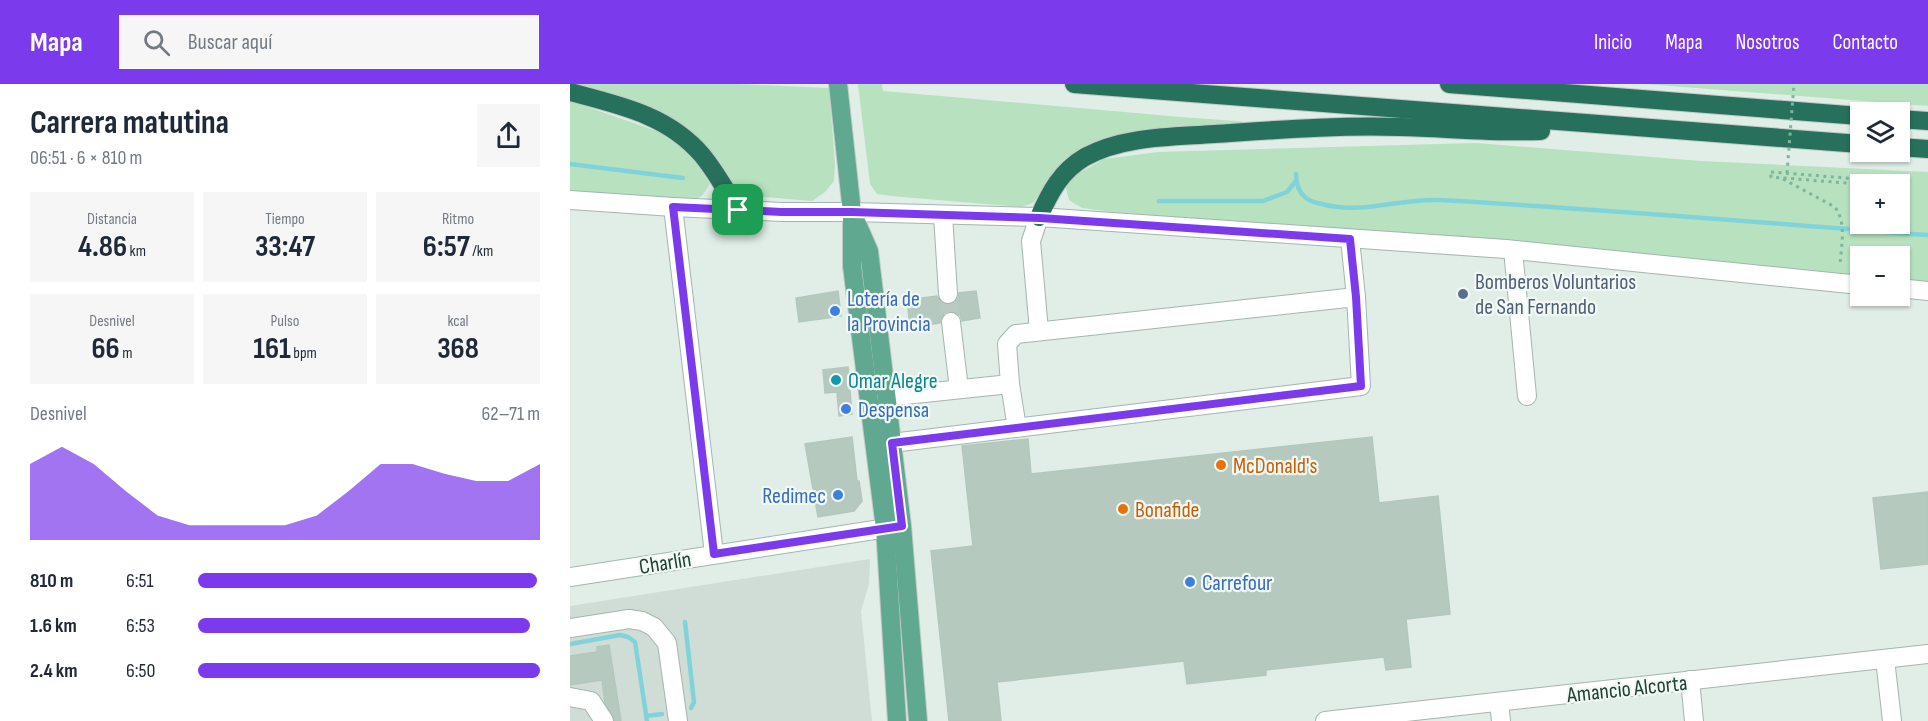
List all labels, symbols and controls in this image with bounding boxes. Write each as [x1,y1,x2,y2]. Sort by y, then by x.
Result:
search box [119,15,539,69]
text: Mapa [30,26,83,59]
icon: search [140,26,173,59]
text: Buscar aquí [188,29,272,56]
text: Inicio [1594,30,1632,55]
text: Mapa [1665,30,1703,55]
text: Nosotros [1736,30,1800,55]
text: Contacto [1833,30,1898,55]
map controls [1850,102,1910,306]
button: layers [1850,102,1910,162]
text: Carrera matutina [30,103,229,143]
button: share [477,104,540,167]
text: 06:51 · 6 × 810 m [30,146,142,170]
button: + [1850,174,1910,234]
pin [712,184,763,235]
icon: arrive [721,193,754,226]
text: Distancia [87,210,137,229]
text: Tiempo [265,210,305,229]
text: Ritmo [442,210,474,229]
text: 4.86 [78,229,127,265]
text: 33:47 [255,229,315,265]
text: 6:57 [423,229,470,265]
text: km [127,242,146,261]
text: /km [470,242,493,261]
button: − [1850,246,1910,306]
place label: Bomberos Voluntarios de San Fernando [1475,269,1636,321]
place label: Lotería de la Provincia [847,286,931,338]
marker: Bomberos Voluntarios de San Fernando [1456,287,1470,301]
marker: Lotería de la Provincia [828,304,842,318]
text: Desnivel [89,312,135,331]
text: Pulso [271,312,299,331]
text: kcal [447,312,469,331]
text: 66 [91,331,120,367]
text: 161 [253,331,291,367]
text: 368 [437,331,479,367]
text: m [120,344,133,363]
text: bpm [291,344,317,363]
place label: Omar Alegre [848,368,937,395]
marker: Omar Alegre [829,373,843,387]
place label: Despensa [858,397,929,424]
text: Desnivel [30,402,87,426]
text: 62–71 m [481,402,540,426]
marker: Despensa [839,402,853,416]
place label: McDonald's [1233,453,1317,480]
marker: McDonald's [1214,458,1228,472]
place label: Redimec [762,483,826,510]
marker: Redimec [831,488,845,502]
place label: Bonafide [1135,497,1199,524]
marker: Bonafide [1116,502,1130,516]
street label: Charlín [637,546,693,581]
text: 810 m [30,569,73,593]
text: 6:51 [126,569,154,593]
place label: Carrefour [1202,570,1272,597]
marker: Carrefour [1183,575,1197,589]
text: 1.6 km [30,614,77,638]
text: 6:53 [126,614,155,638]
text: 2.4 km [30,659,78,683]
text: 6:50 [126,659,155,683]
street label: Amancio Alcorta [1565,670,1689,709]

